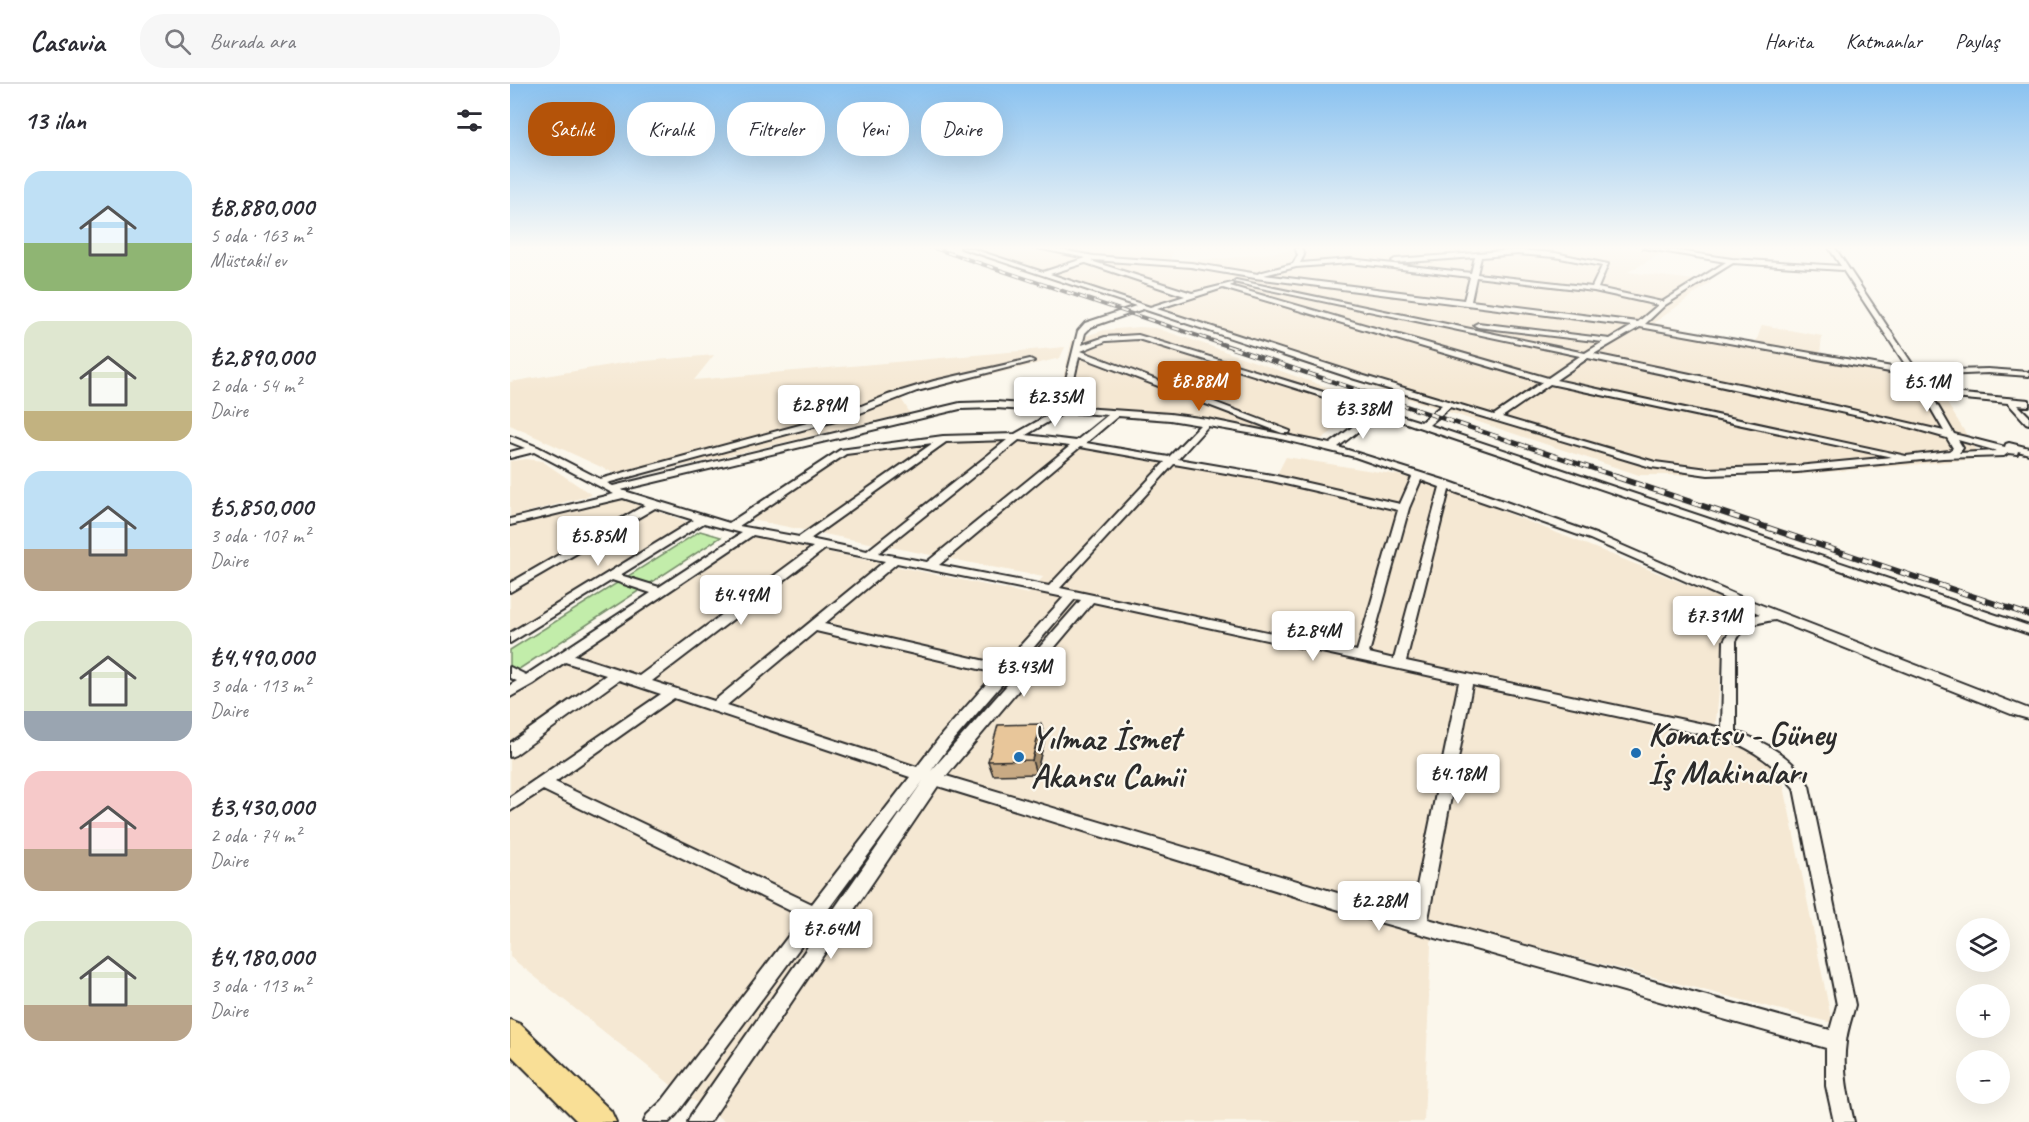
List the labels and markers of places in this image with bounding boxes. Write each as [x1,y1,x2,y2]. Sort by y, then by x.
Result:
pin: ₺8.88M [1150,361,1248,412]
pin: ₺5.1M [1885,362,1969,413]
pin: ₺2.35M [1006,377,1104,428]
pin: ₺2.89M [770,385,868,436]
pin: ₺3.38M [1314,389,1412,440]
pin: ₺5.85M [549,516,647,567]
pin: ₺4.49M [692,575,790,626]
pin: ₺7.31M [1665,596,1763,647]
pin: ₺2.84M [1264,611,1362,662]
pin: ₺3.43M [975,647,1073,698]
place label: Komatsu - Güney İş Makinaları [1648,713,1837,793]
place label: Yılmaz İsmet Akansu Camii [1031,717,1188,797]
marker: Komatsu - Güney İş Makinaları [1629,746,1643,760]
marker: Yılmaz İsmet Akansu Camii [1012,750,1026,764]
pin: ₺4.18M [1409,754,1507,805]
pin: ₺2.28M [1330,881,1428,932]
pin: ₺7.64M [782,909,880,960]

